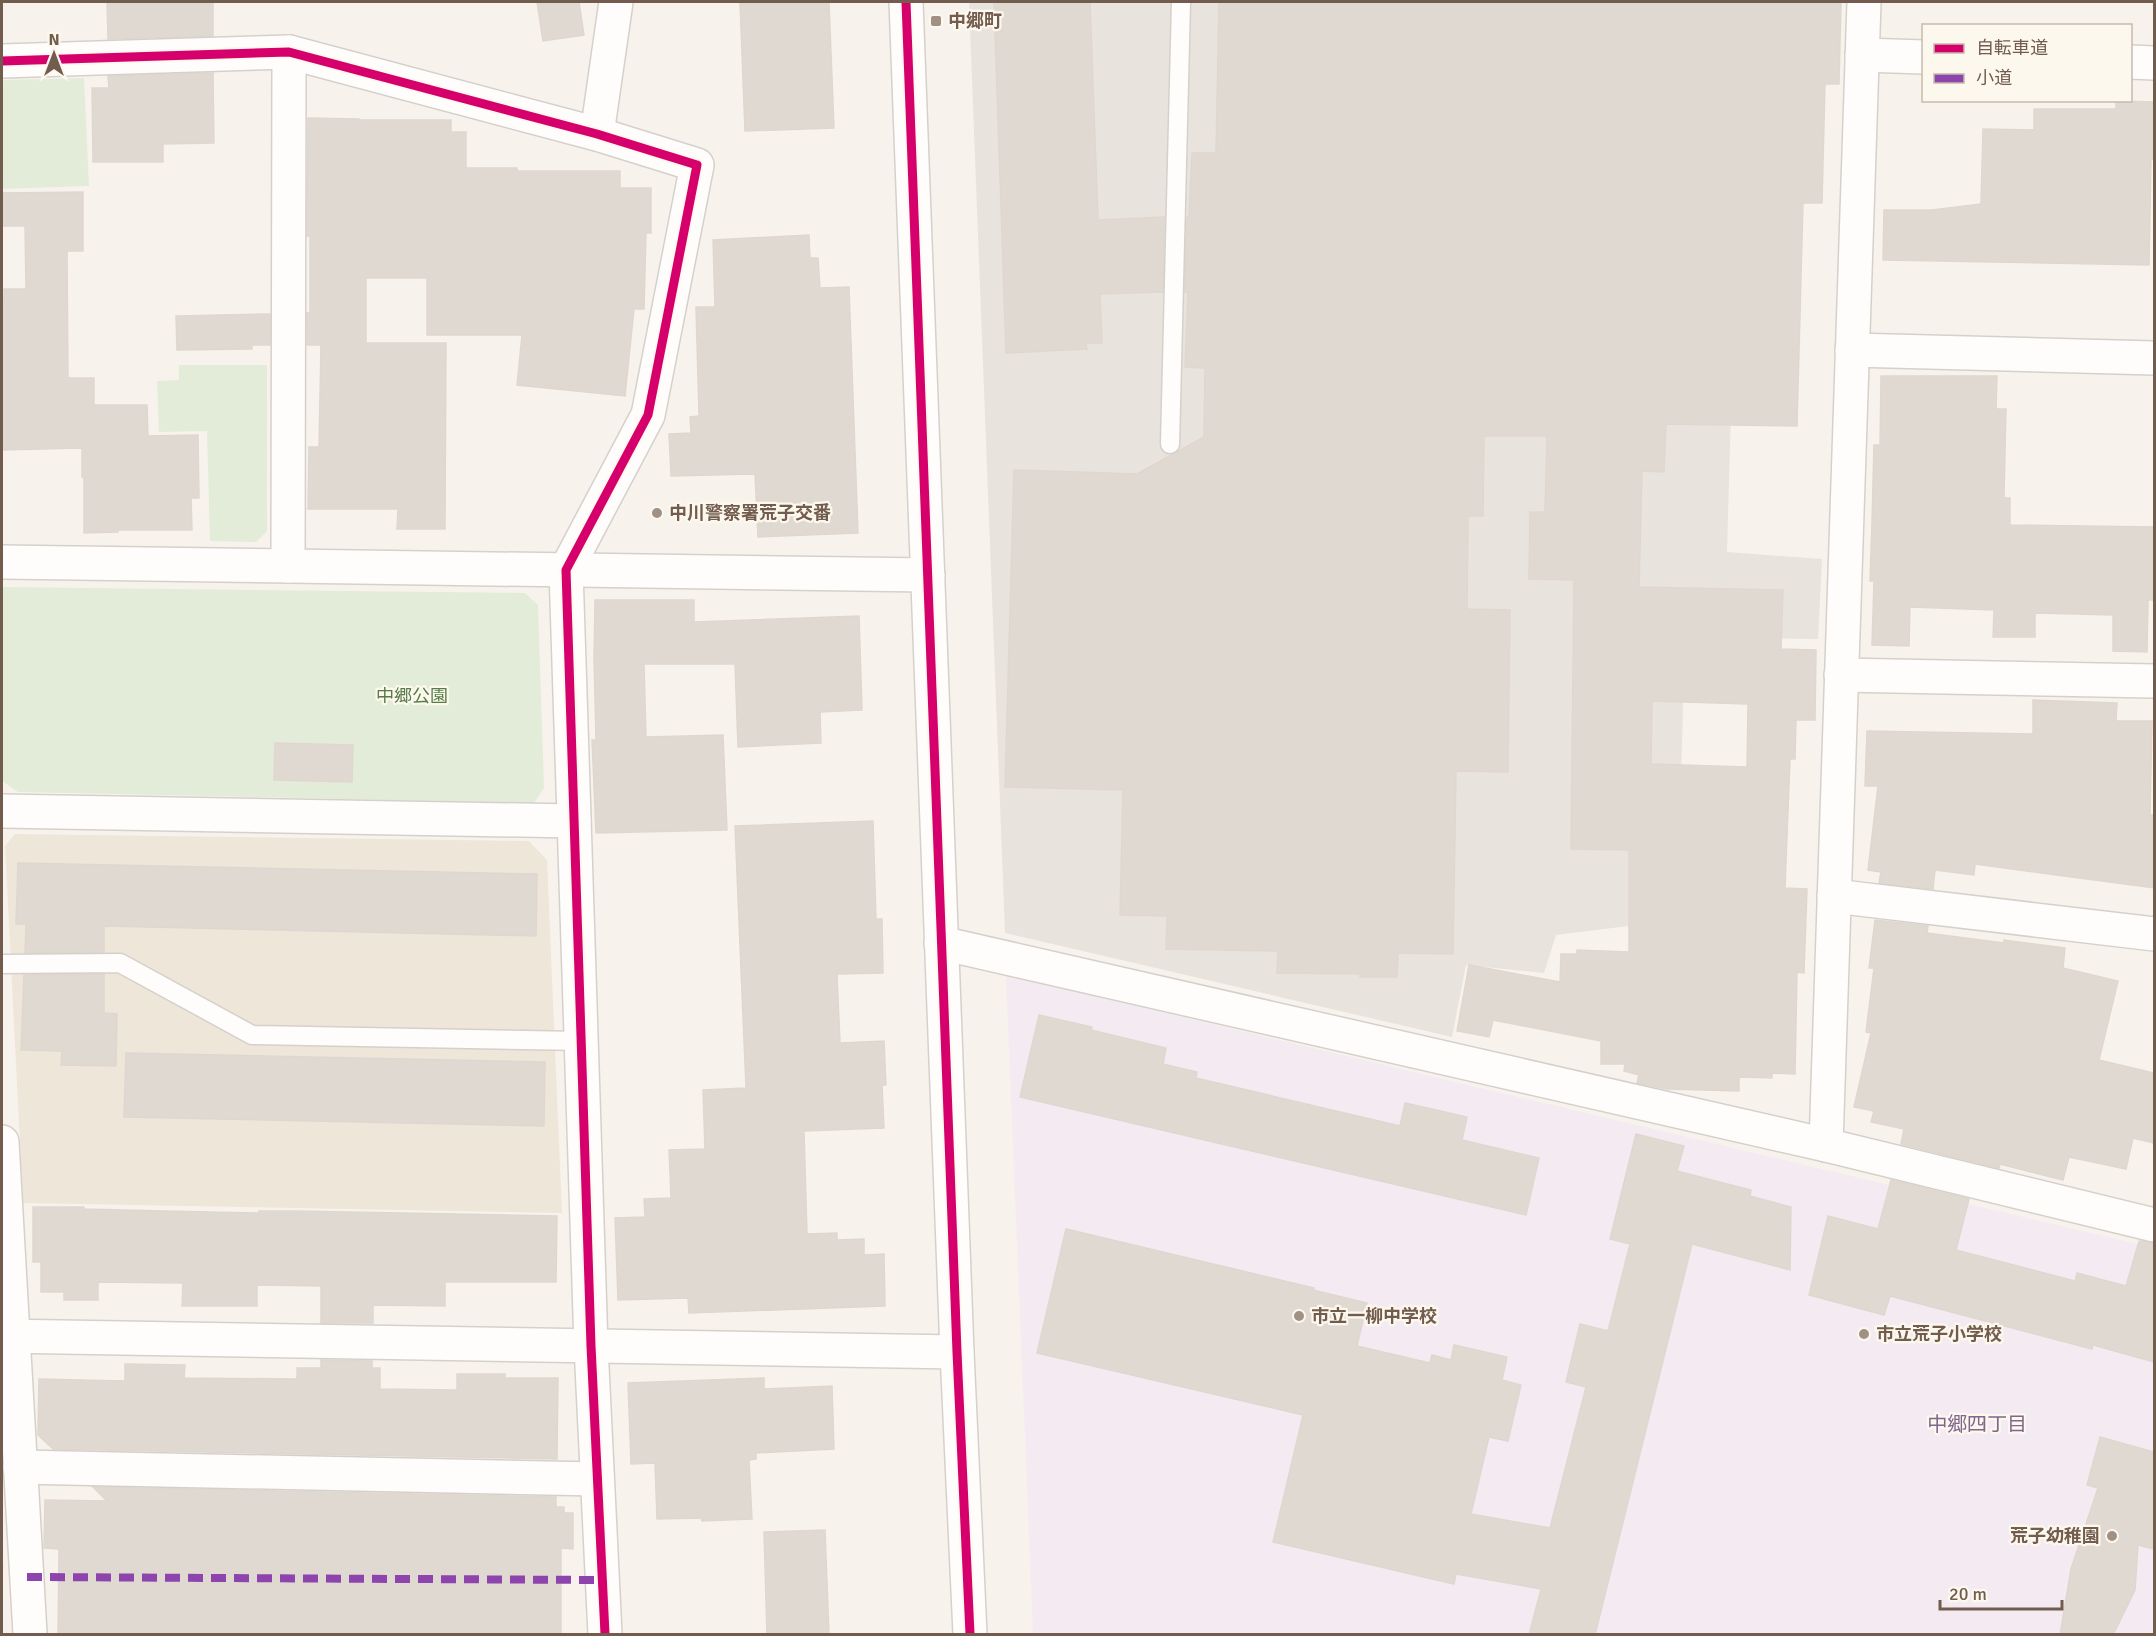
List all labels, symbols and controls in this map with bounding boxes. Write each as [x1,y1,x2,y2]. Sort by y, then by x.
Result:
place label: 中郷町 [948,10,1002,32]
marker: 中郷町 [929,14,943,28]
north arrow [24,24,84,84]
legend [1922,24,2132,102]
text: N [48,30,60,50]
text: 自転車道 [1976,37,2048,59]
text: 小道 [1976,67,2012,89]
place label: 中川警察署荒子交番 [669,502,831,524]
marker: 中川警察署荒子交番 [650,506,664,520]
park label: 中郷公園 [376,685,448,707]
place label: 市立一柳中学校 [1311,1305,1437,1327]
marker: 市立一柳中学校 [1292,1309,1306,1323]
place label: 市立荒子小学校 [1876,1323,2002,1345]
marker: 市立荒子小学校 [1857,1327,1871,1341]
district label: 中郷四丁目 [1927,1412,2027,1437]
place label: 荒子幼稚園 [2010,1525,2100,1547]
marker: 荒子幼稚園 [2105,1529,2119,1543]
scale bar [1940,1573,2062,1611]
text: 20 m [1949,1583,1987,1605]

